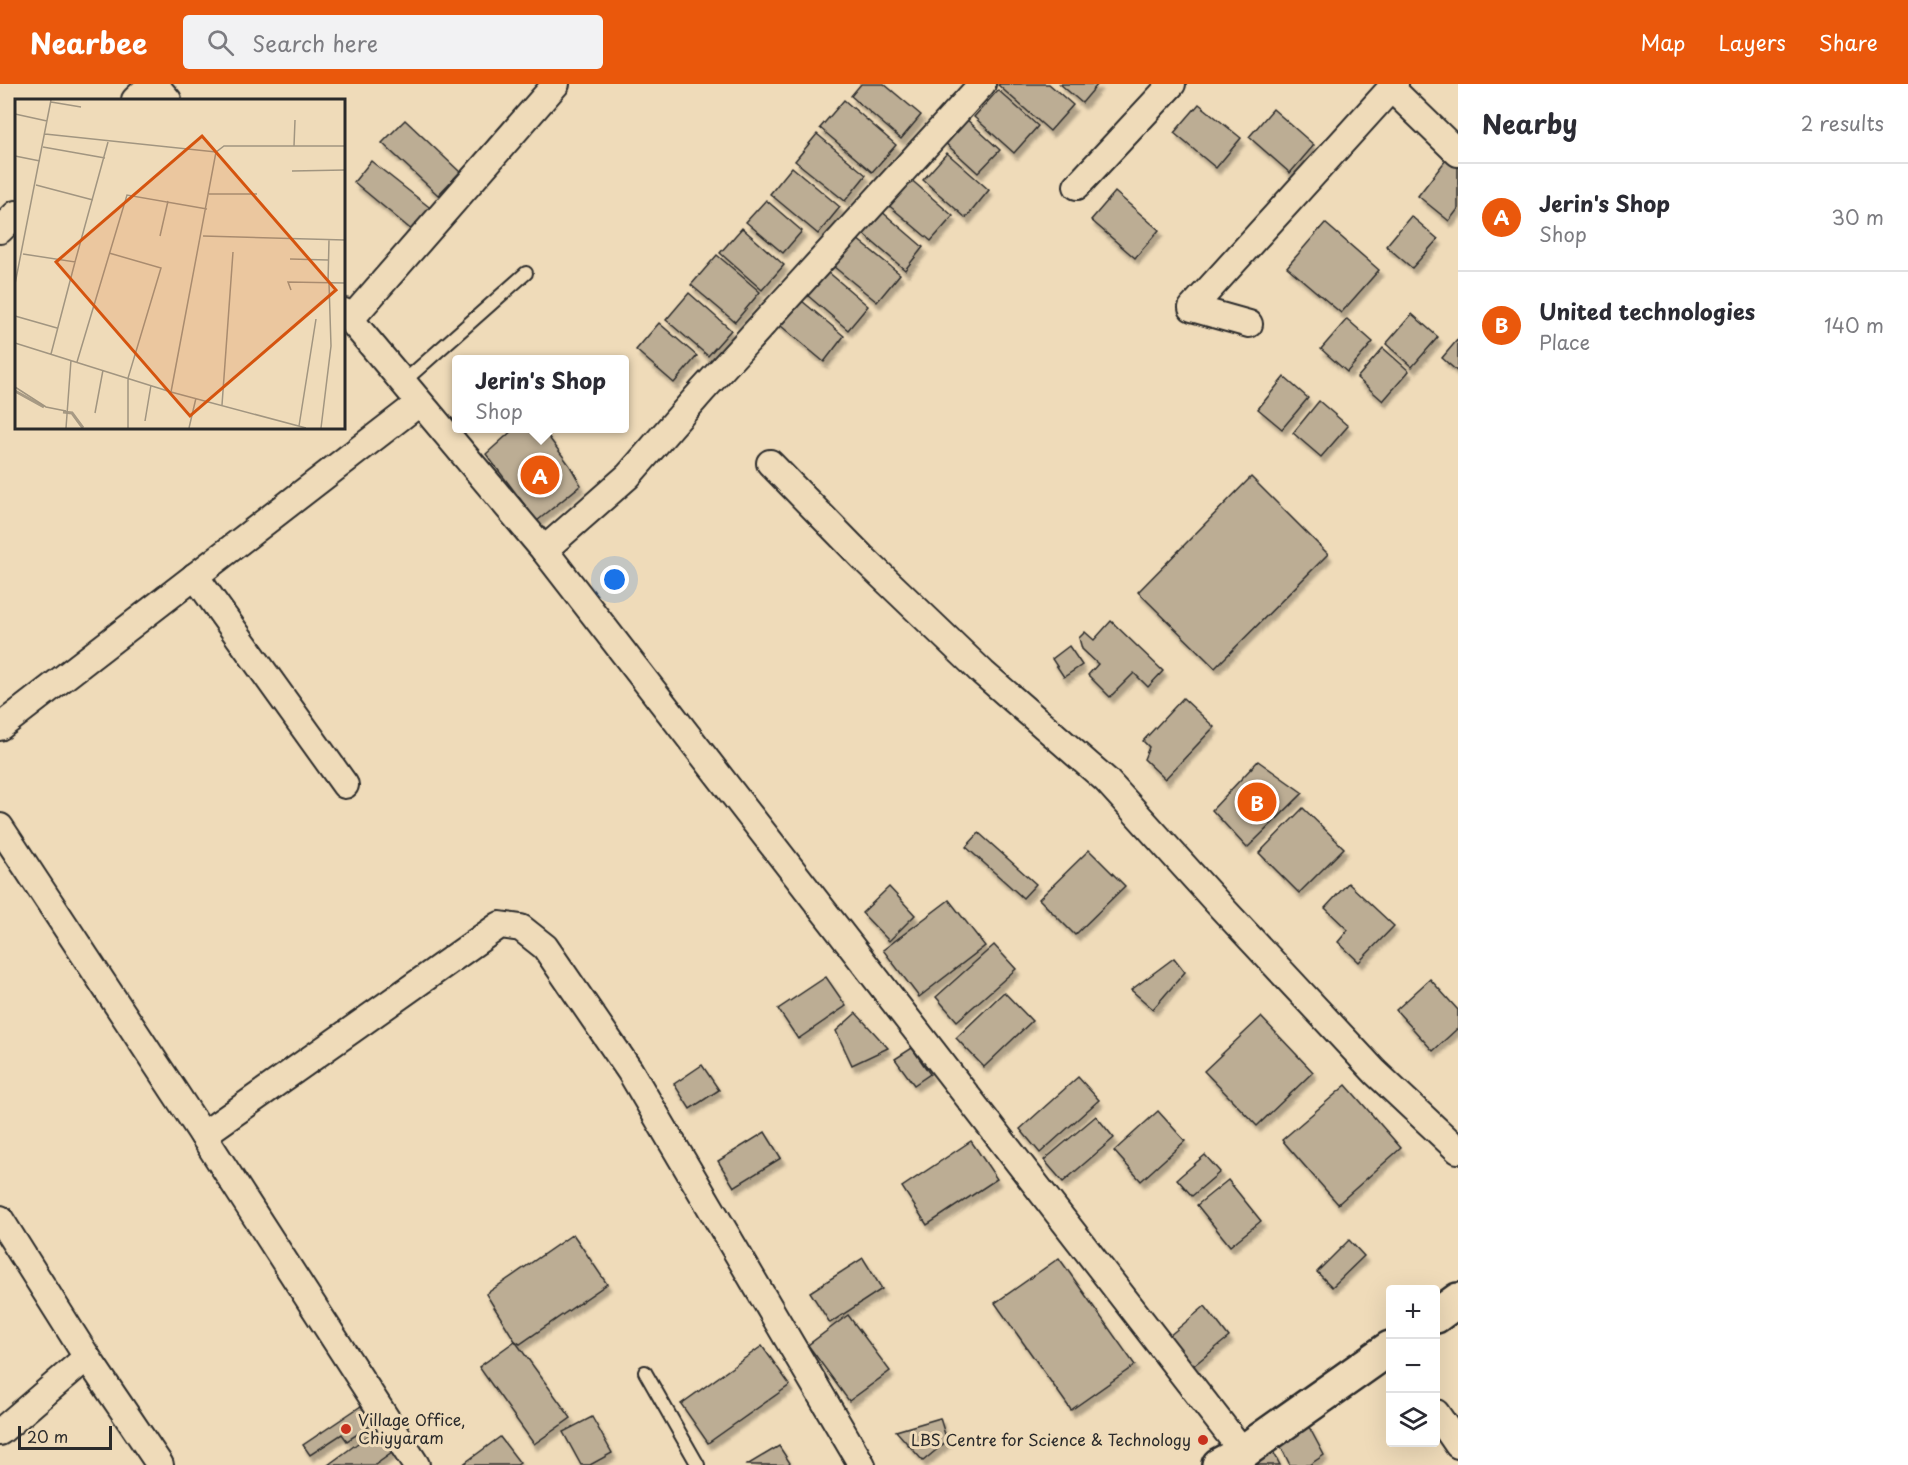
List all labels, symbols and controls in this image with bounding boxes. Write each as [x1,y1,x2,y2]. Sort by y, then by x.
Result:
search box [183,15,603,69]
text: Nearbee [30,21,147,64]
icon: search [204,26,237,59]
text: Search here [252,26,378,59]
text: Map [1641,26,1685,58]
text: Layers [1718,26,1786,58]
text: Share [1819,26,1878,58]
inset map [15,99,345,429]
text: Nearby [1482,104,1577,143]
text: 2 results [1801,108,1884,138]
text: Jerin's Shop [1539,186,1670,219]
text: A [1494,202,1509,232]
text: 30 m [1831,202,1884,232]
text: Shop [1539,219,1587,249]
text: United technologies [1539,294,1755,327]
text: B [1495,310,1508,340]
text: 140 m [1824,310,1884,340]
text: Place [1539,327,1590,357]
popup [452,355,629,433]
text: Jerin's Shop [475,363,606,396]
text: Shop [475,396,523,426]
pin: A [520,452,560,498]
your location [600,565,629,594]
pin: B [1238,780,1276,824]
map controls [1386,1285,1440,1447]
button: + [1386,1285,1440,1339]
button: − [1386,1339,1440,1393]
button: layers [1386,1393,1440,1447]
place label: Village Office, Chiyyaram [358,1407,466,1449]
marker: Village Office, Chiyyaram [339,1422,353,1436]
scale bar [18,1423,112,1450]
text: 20 m [27,1424,68,1448]
place label: LBS Centre for Science & Technology [911,1427,1191,1451]
marker: LBS Centre for Science & Technology [1196,1433,1210,1447]

